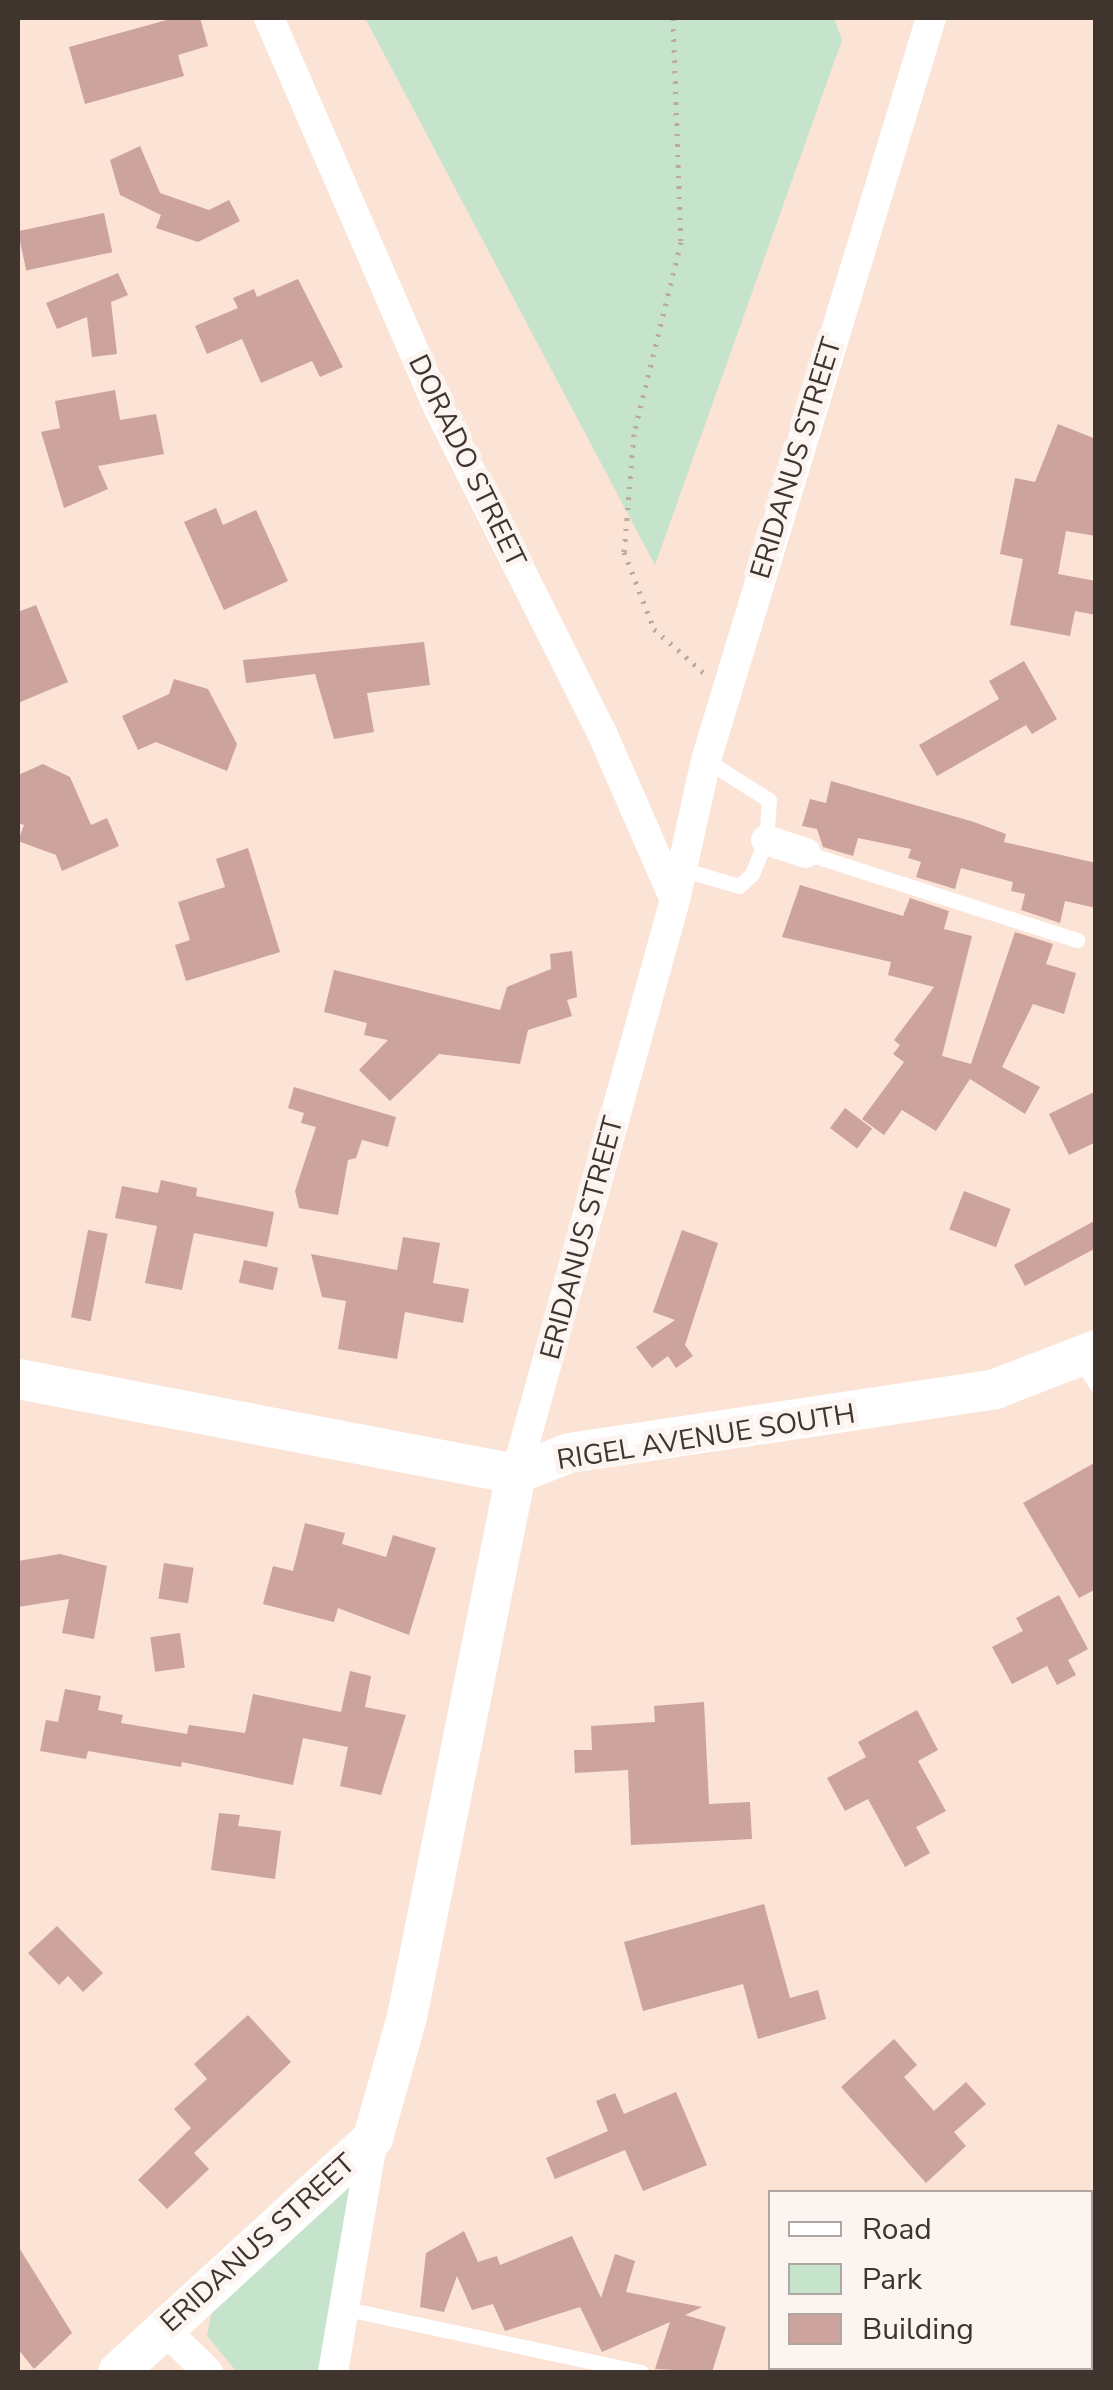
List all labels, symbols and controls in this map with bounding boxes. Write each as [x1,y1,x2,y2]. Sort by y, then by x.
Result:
street label: ERIDANUS STREET [743,333,849,583]
street label: DORADO STREET [401,349,533,573]
street label: ERIDANUS STREET [533,1113,631,1363]
street label: RIGEL AVENUE SOUTH [555,1397,857,1477]
street label: ERIDANUS STREET [154,2147,362,2339]
legend [768,2190,1093,2370]
text: Road [862,2209,932,2250]
text: Park [862,2259,922,2300]
text: Building [862,2309,974,2350]

